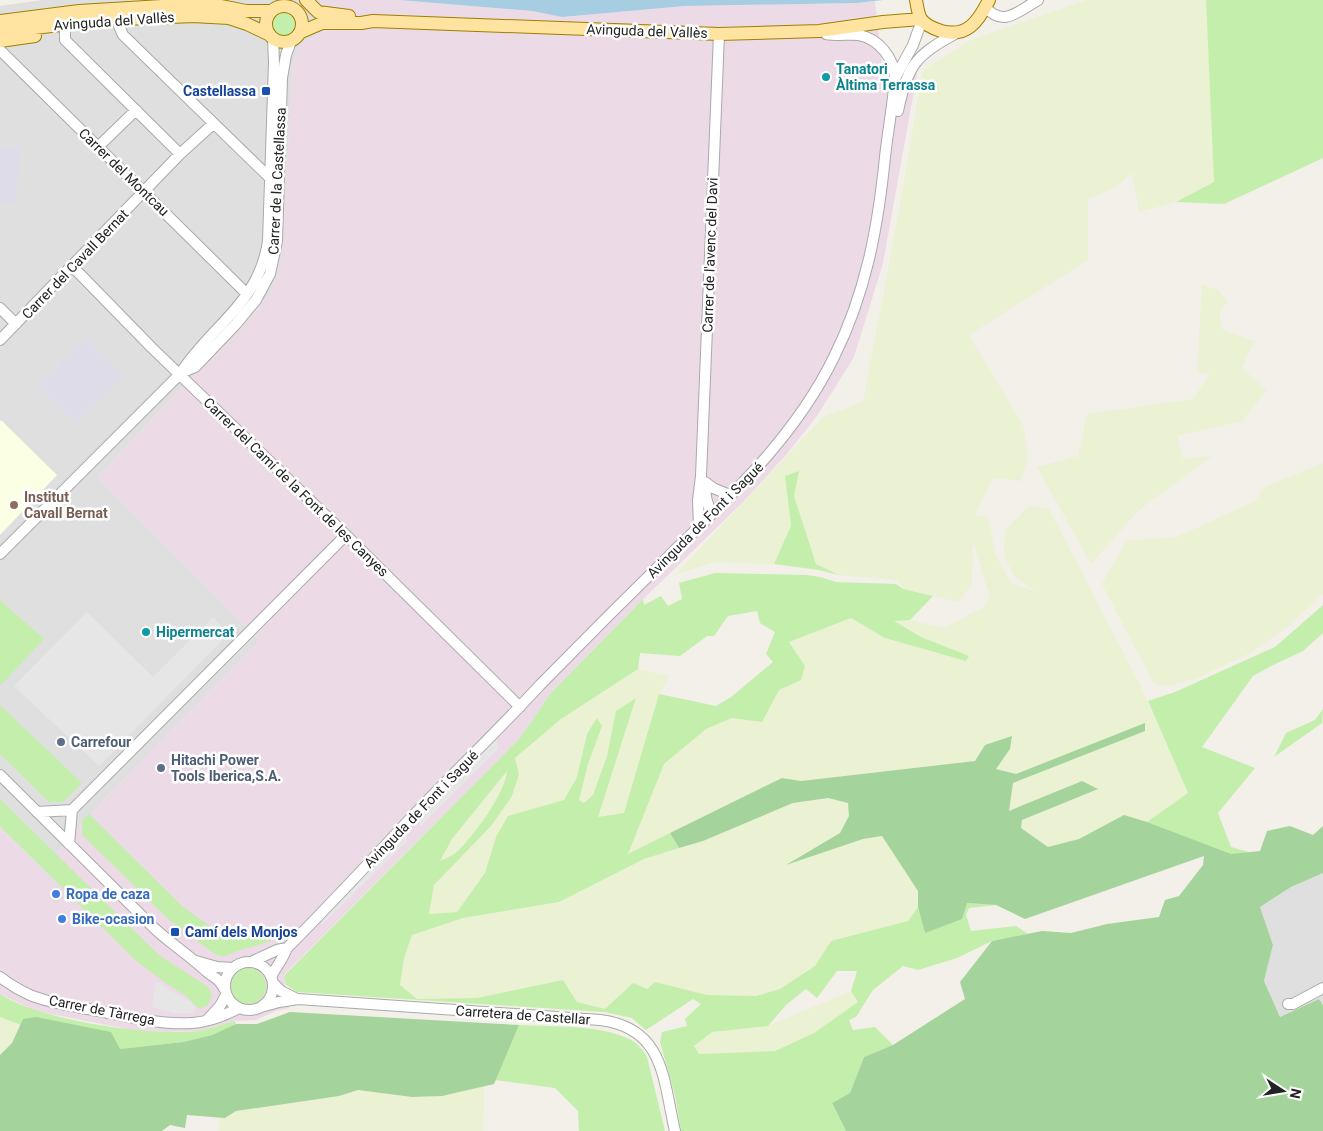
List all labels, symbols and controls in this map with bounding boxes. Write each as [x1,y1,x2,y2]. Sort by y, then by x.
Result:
street label: Avinguda del Vallès [53,9,175,33]
street label: Avinguda del Vallès [586,21,708,41]
place label: Tanatori Àltima Terrassa [836,61,936,93]
marker: Tanatori Àltima Terrassa [820,71,832,83]
place label: Castellassa [183,83,257,99]
marker: Castellassa [260,85,272,97]
street label: Carrer de la Castellassa [265,107,289,255]
street label: Carrer del Montcau [76,125,172,219]
street label: Carrer de l'avenc del Davi [699,177,721,333]
street label: Carrer del Cavall Bernat [19,206,132,322]
street label: Carrer del Camí de la Font de les Canyes [200,394,392,580]
street label: Avinguda de Font i Sagué [644,459,766,581]
place label: Institut Cavall Bernat [24,489,108,521]
marker: Institut Cavall Bernat [8,499,20,511]
place label: Hipermercat [156,624,235,640]
marker: Hipermercat [140,626,152,638]
place label: Carrefour [71,734,131,750]
marker: Carrefour [55,736,67,748]
street label: Avinguda de Font i Sagué [361,747,481,871]
place label: Hitachi Power Tools Iberica,S.A. [171,752,281,784]
marker: Hitachi Power Tools Iberica,S.A. [155,762,167,774]
place label: Ropa de caza [66,886,151,902]
marker: Ropa de caza [50,888,62,900]
place label: Bike-ocasion [72,911,155,927]
marker: Bike-ocasion [56,913,68,925]
place label: Camí dels Monjos [185,924,298,940]
marker: Camí dels Monjos [169,926,181,938]
street label: Carrer de Tàrrega [48,992,156,1028]
street label: Carretera de Castellar [455,1002,591,1028]
north arrow [1258,1066,1308,1116]
text: N [1287,1087,1305,1100]

